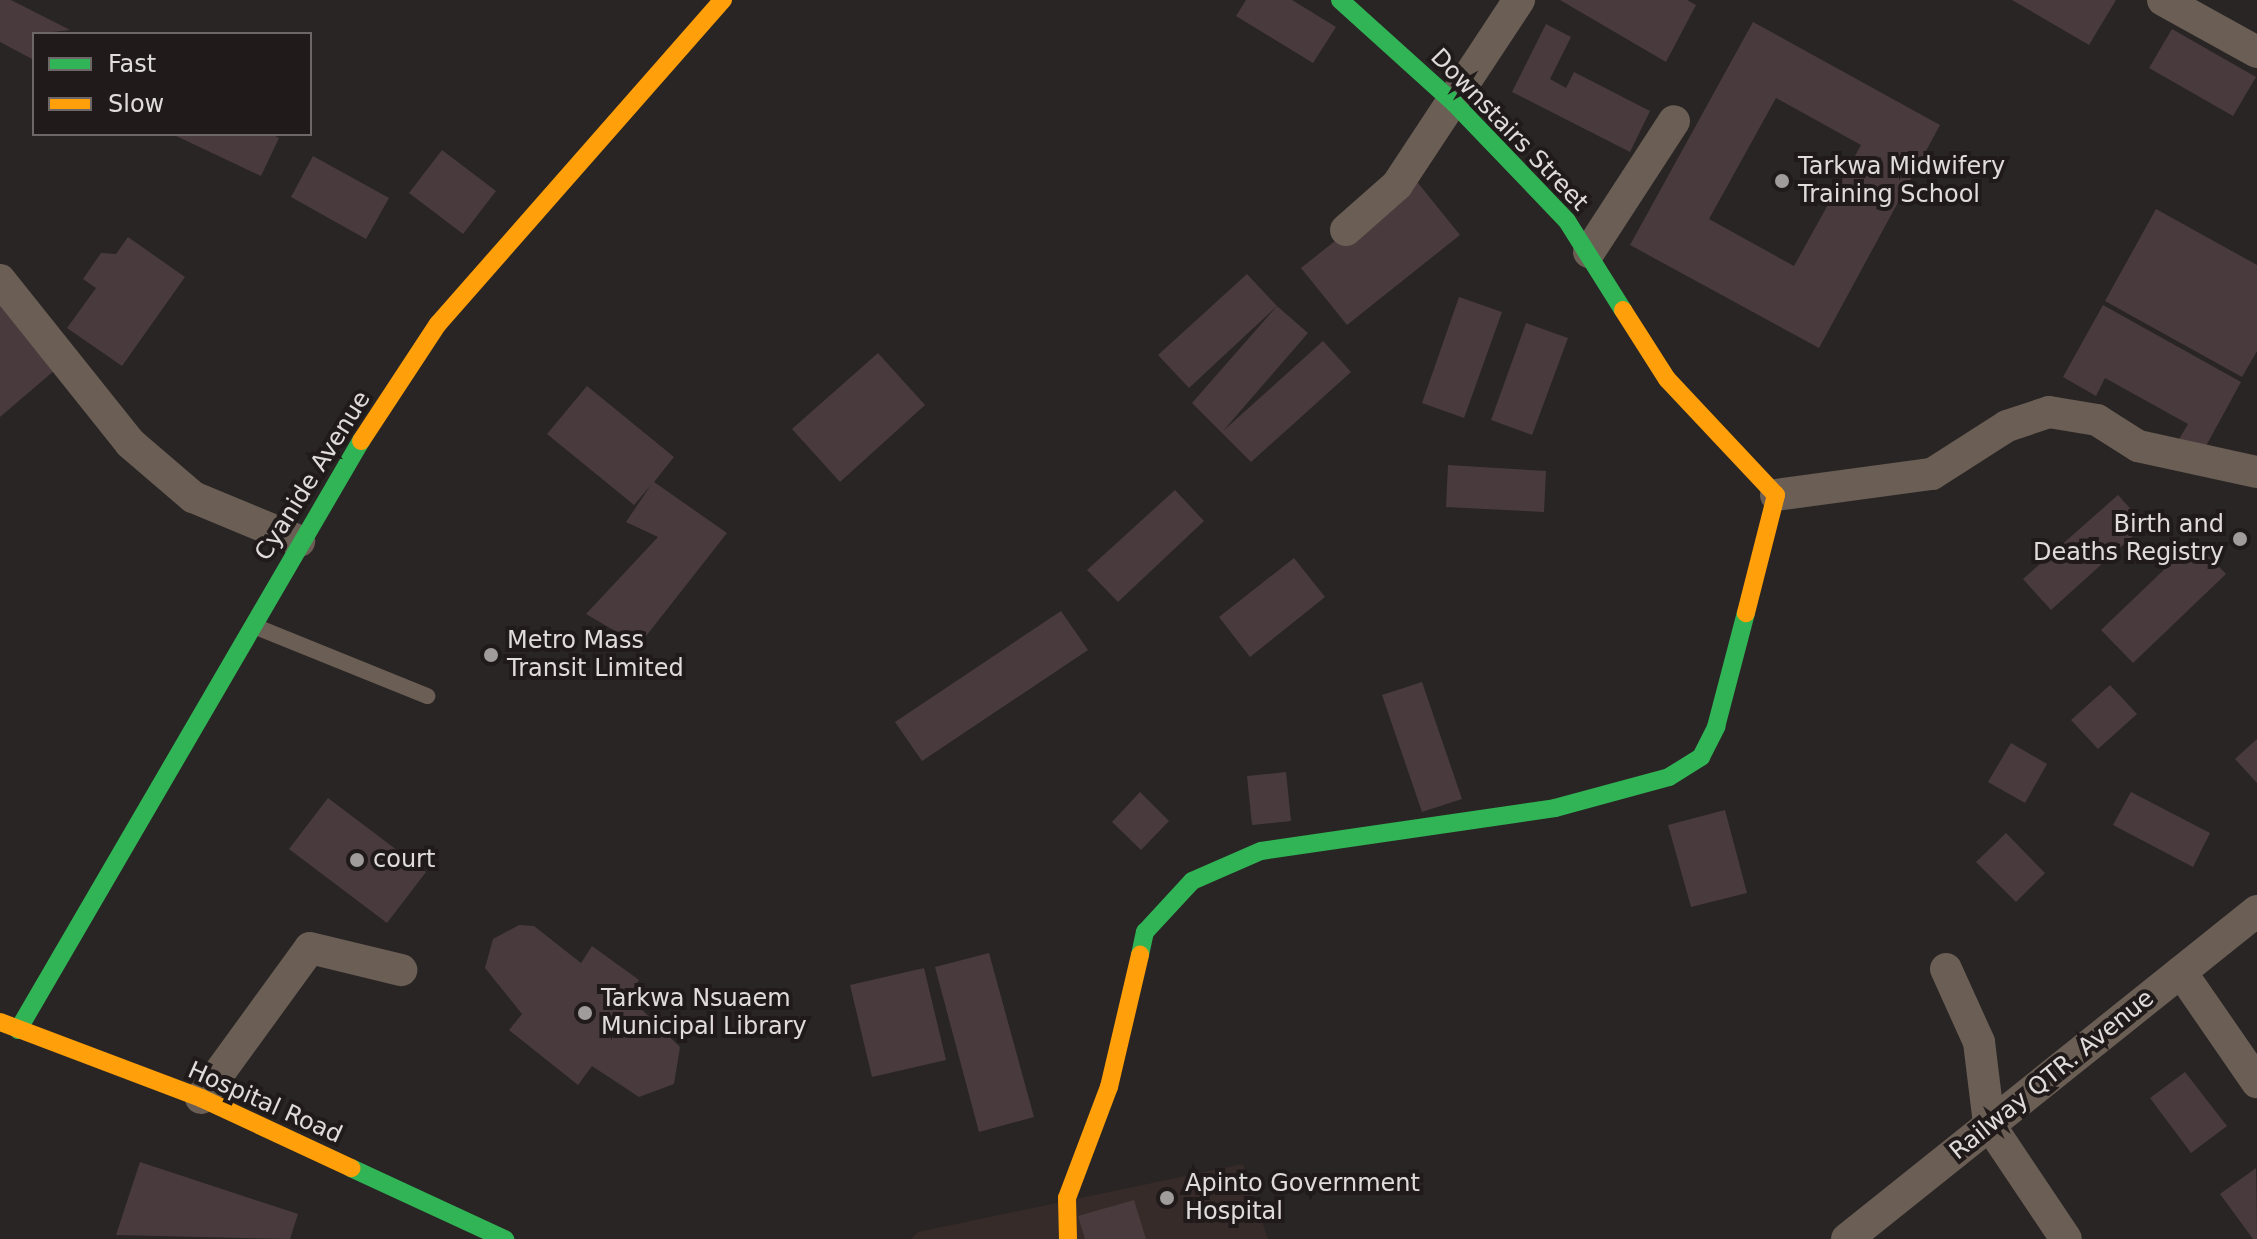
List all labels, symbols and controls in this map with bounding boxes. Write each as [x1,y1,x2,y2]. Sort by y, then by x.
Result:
legend [32,32,312,136]
street label: Downstairs Street [1424,43,1594,217]
text: Fast [108,50,156,78]
text: Slow [108,90,164,118]
place label: Tarkwa Midwifery Training School [1798,153,2005,209]
marker: Tarkwa Midwifery Training School [1773,172,1791,190]
street label: Cyanide Avenue [249,386,377,566]
place label: Birth and Deaths Registry [2033,511,2224,567]
marker: Birth and Deaths Registry [2231,530,2249,548]
place label: Metro Mass Transit Limited [507,627,684,683]
marker: Metro Mass Transit Limited [482,646,500,664]
place label: court [373,846,435,874]
marker: court [348,851,366,869]
street label: Railway QTR. Avenue [1944,984,2160,1166]
place label: Tarkwa Nsuaem Municipal Library [601,985,807,1041]
marker: Tarkwa Nsuaem Municipal Library [576,1004,594,1022]
street label: Hospital Road [183,1056,347,1150]
place label: Apinto Government Hospital [1185,1170,1420,1226]
marker: Apinto Government Hospital [1156,1187,1178,1209]

